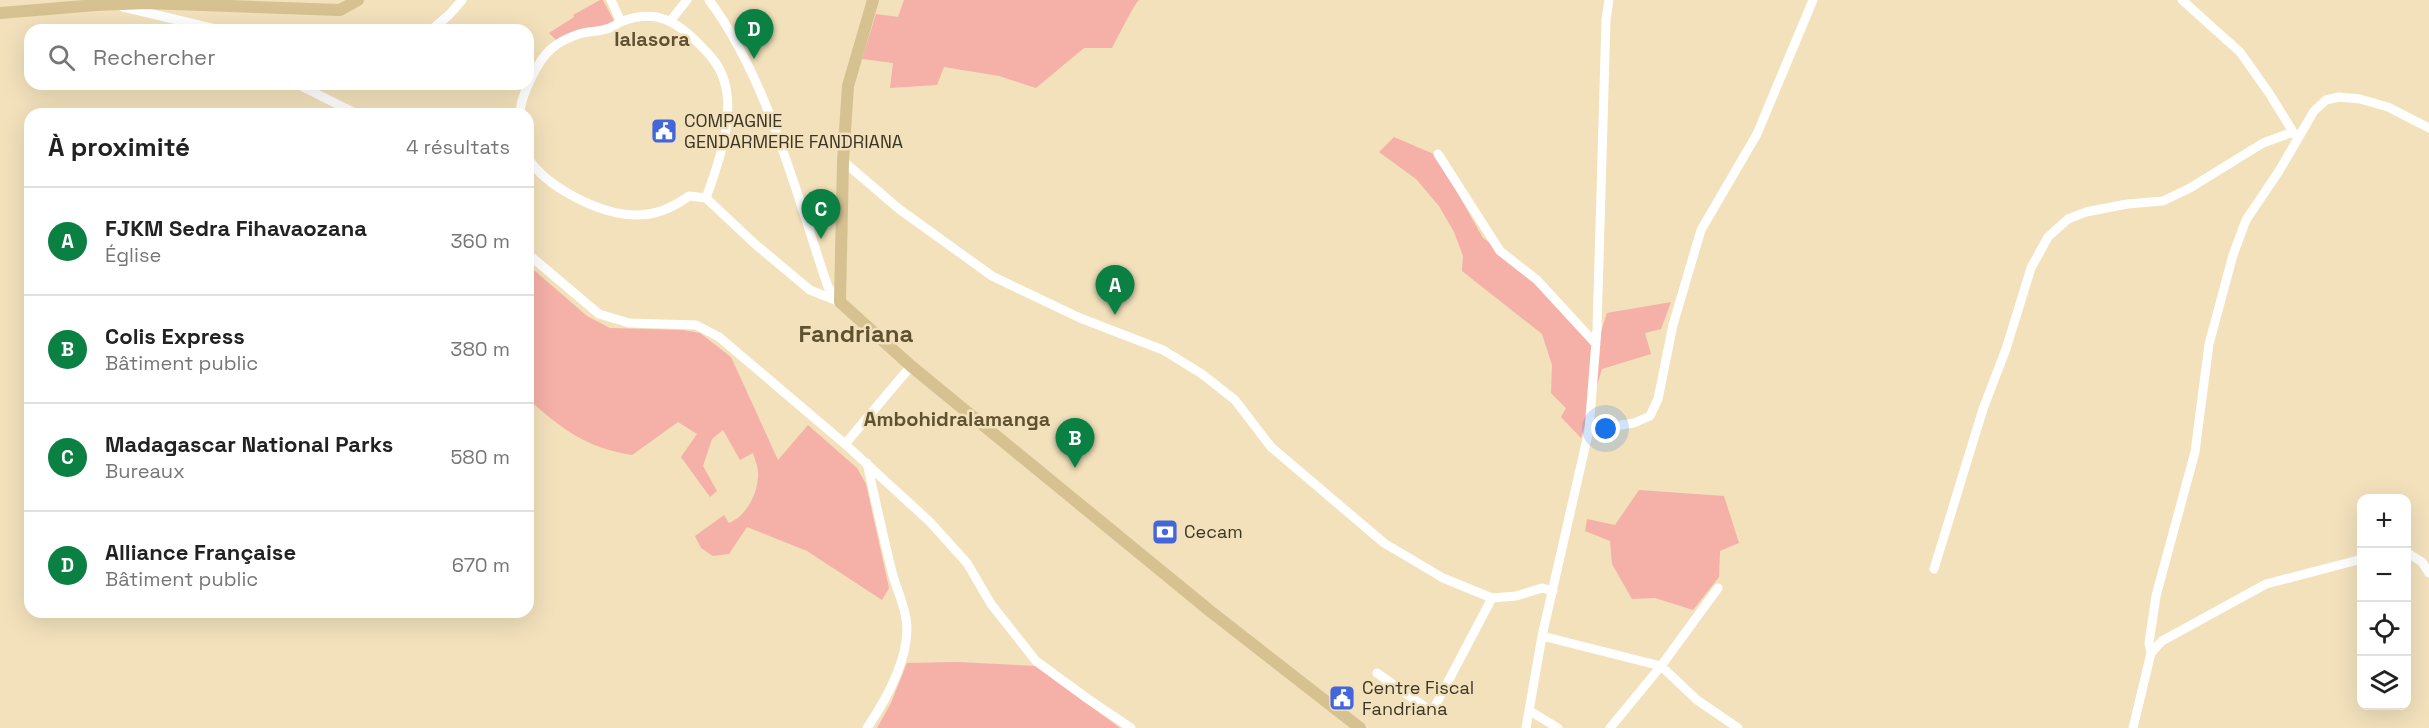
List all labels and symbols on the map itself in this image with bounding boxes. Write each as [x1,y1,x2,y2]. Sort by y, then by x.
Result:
pin: D [734,10,774,59]
district label: Ialasora [614,26,690,52]
place label: COMPAGNIE GENDARMERIE FANDRIANA [684,109,903,153]
public building icon: COMPAGNIE GENDARMERIE FANDRIANA [649,116,679,146]
pin: C [802,190,840,239]
pin: A [1096,266,1134,315]
district label: Fandriana [798,318,914,349]
district label: Ambohidralamanga [864,406,1051,432]
your location [1591,414,1620,443]
pin: B [1056,418,1094,468]
bank icon: Cecam [1150,517,1180,547]
place label: Cecam [1184,520,1243,543]
place label: Centre Fiscal Fandriana [1362,676,1474,720]
public building icon: Centre Fiscal Fandriana [1327,683,1357,713]

